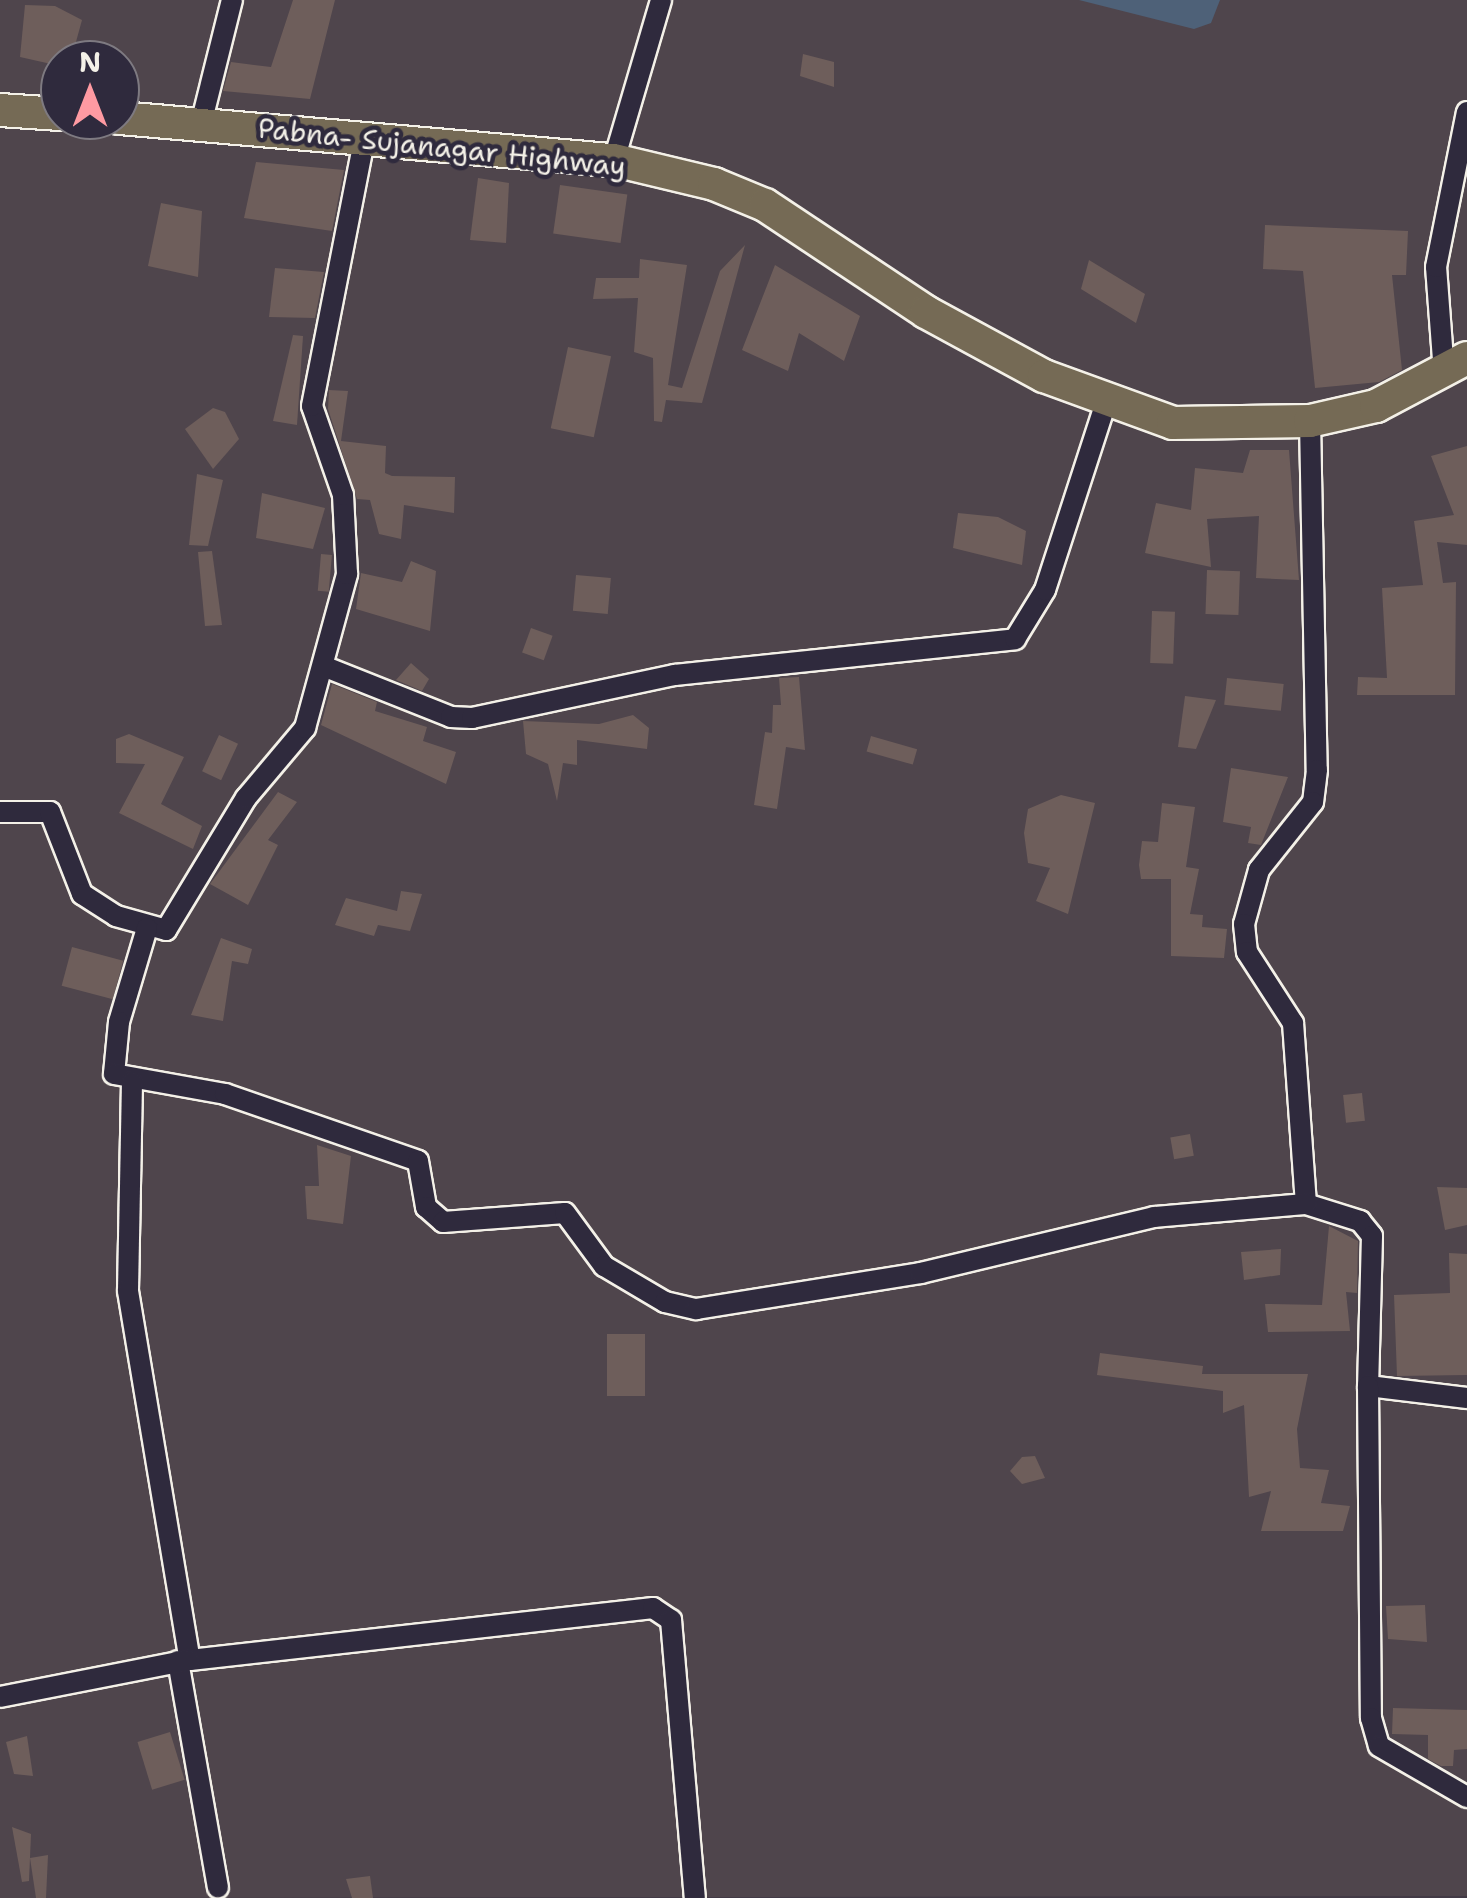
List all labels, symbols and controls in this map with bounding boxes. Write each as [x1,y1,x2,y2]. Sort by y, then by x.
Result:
north arrow [40,40,140,140]
text: N [79,43,101,81]
street label: Pabna- Sujanagar Highway [256,111,628,183]

